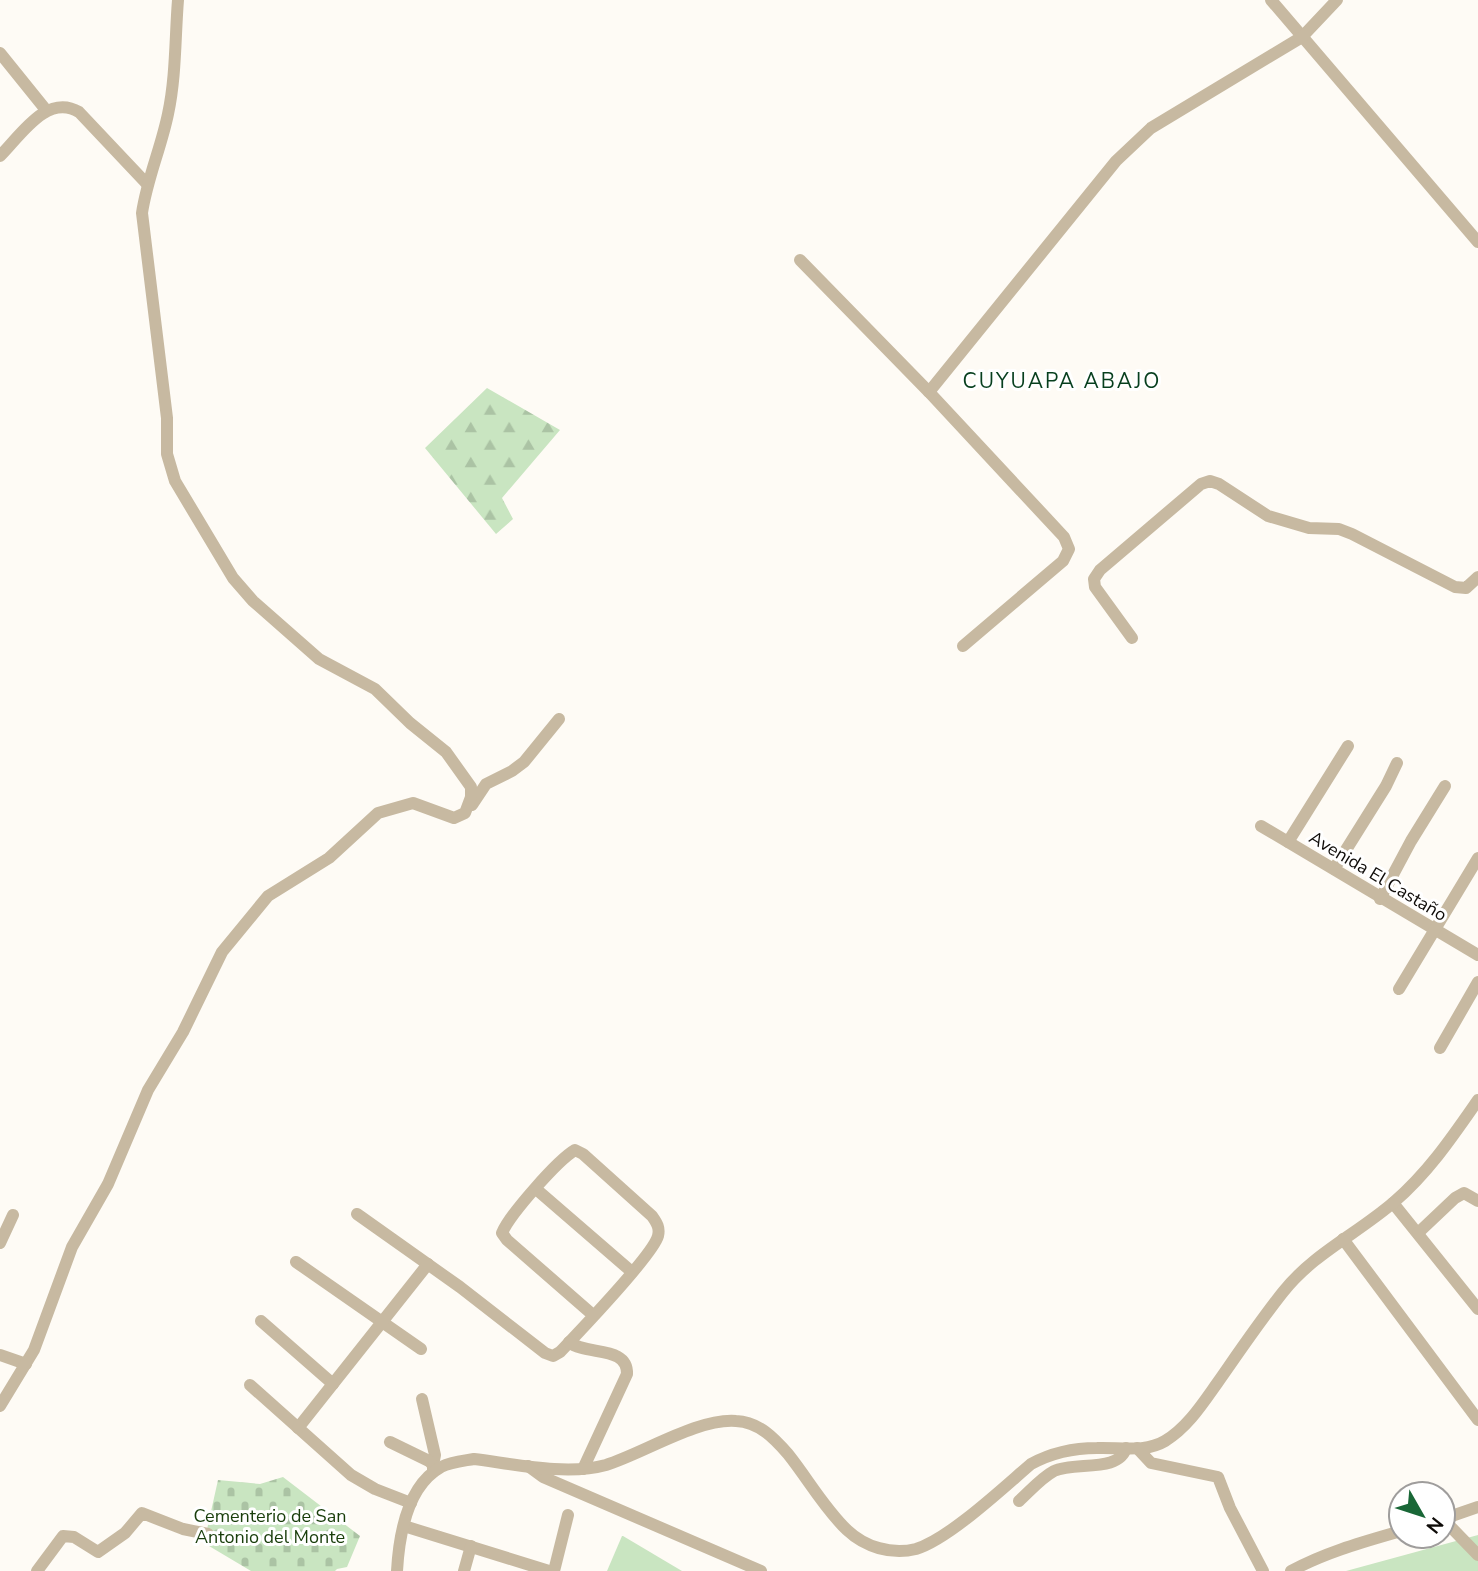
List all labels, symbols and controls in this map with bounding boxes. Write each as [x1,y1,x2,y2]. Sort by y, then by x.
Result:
district label: CUYUAPA ABAJO [963,367,1161,395]
street label: Avenida El Castaño [1305,825,1451,927]
north arrow [1387,1480,1457,1550]
park label: Cementerio de San Antonio del Monte [194,1504,346,1549]
text: N [1420,1511,1449,1539]

